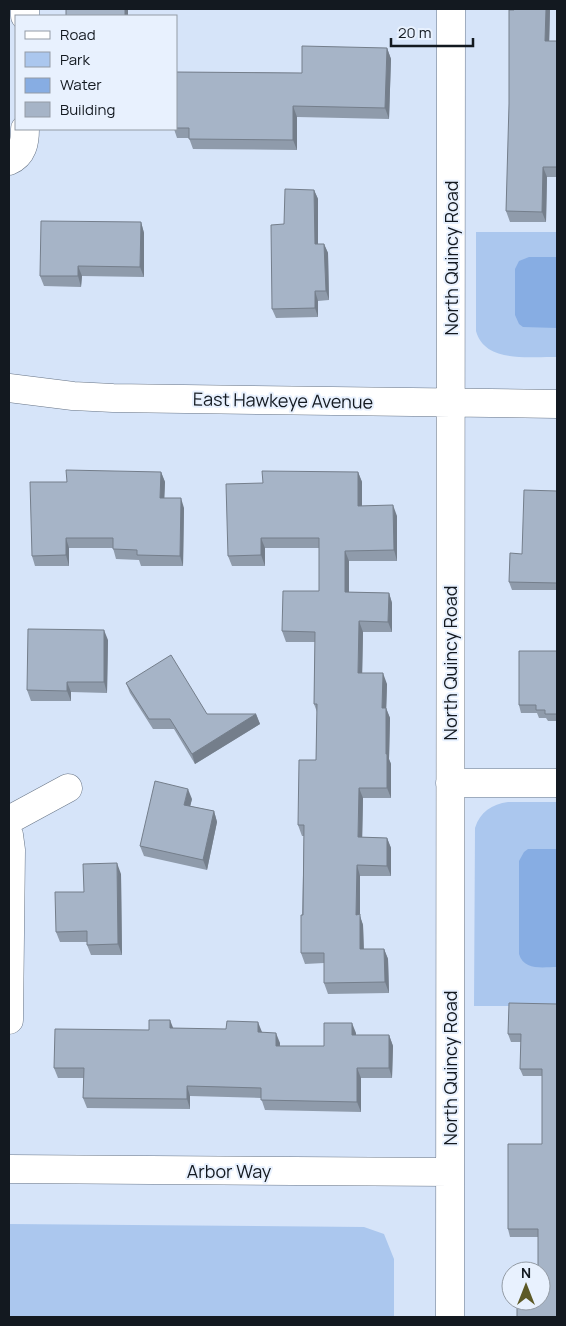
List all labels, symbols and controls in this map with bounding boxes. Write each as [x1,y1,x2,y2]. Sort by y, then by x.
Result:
legend [15,15,178,130]
scale bar [391,15,474,47]
text: 20 m [398,22,431,43]
text: Road [60,24,96,45]
text: Park [60,49,90,70]
text: Water [60,74,102,95]
text: Building [60,99,115,120]
street label: North Quincy Road [439,181,463,335]
street label: East Hawkeye Avenue [193,386,373,414]
street label: North Quincy Road [438,586,462,740]
street label: North Quincy Road [438,991,462,1145]
street label: Arbor Way [187,1159,272,1183]
north arrow [501,1261,551,1311]
text: N [521,1263,531,1282]

